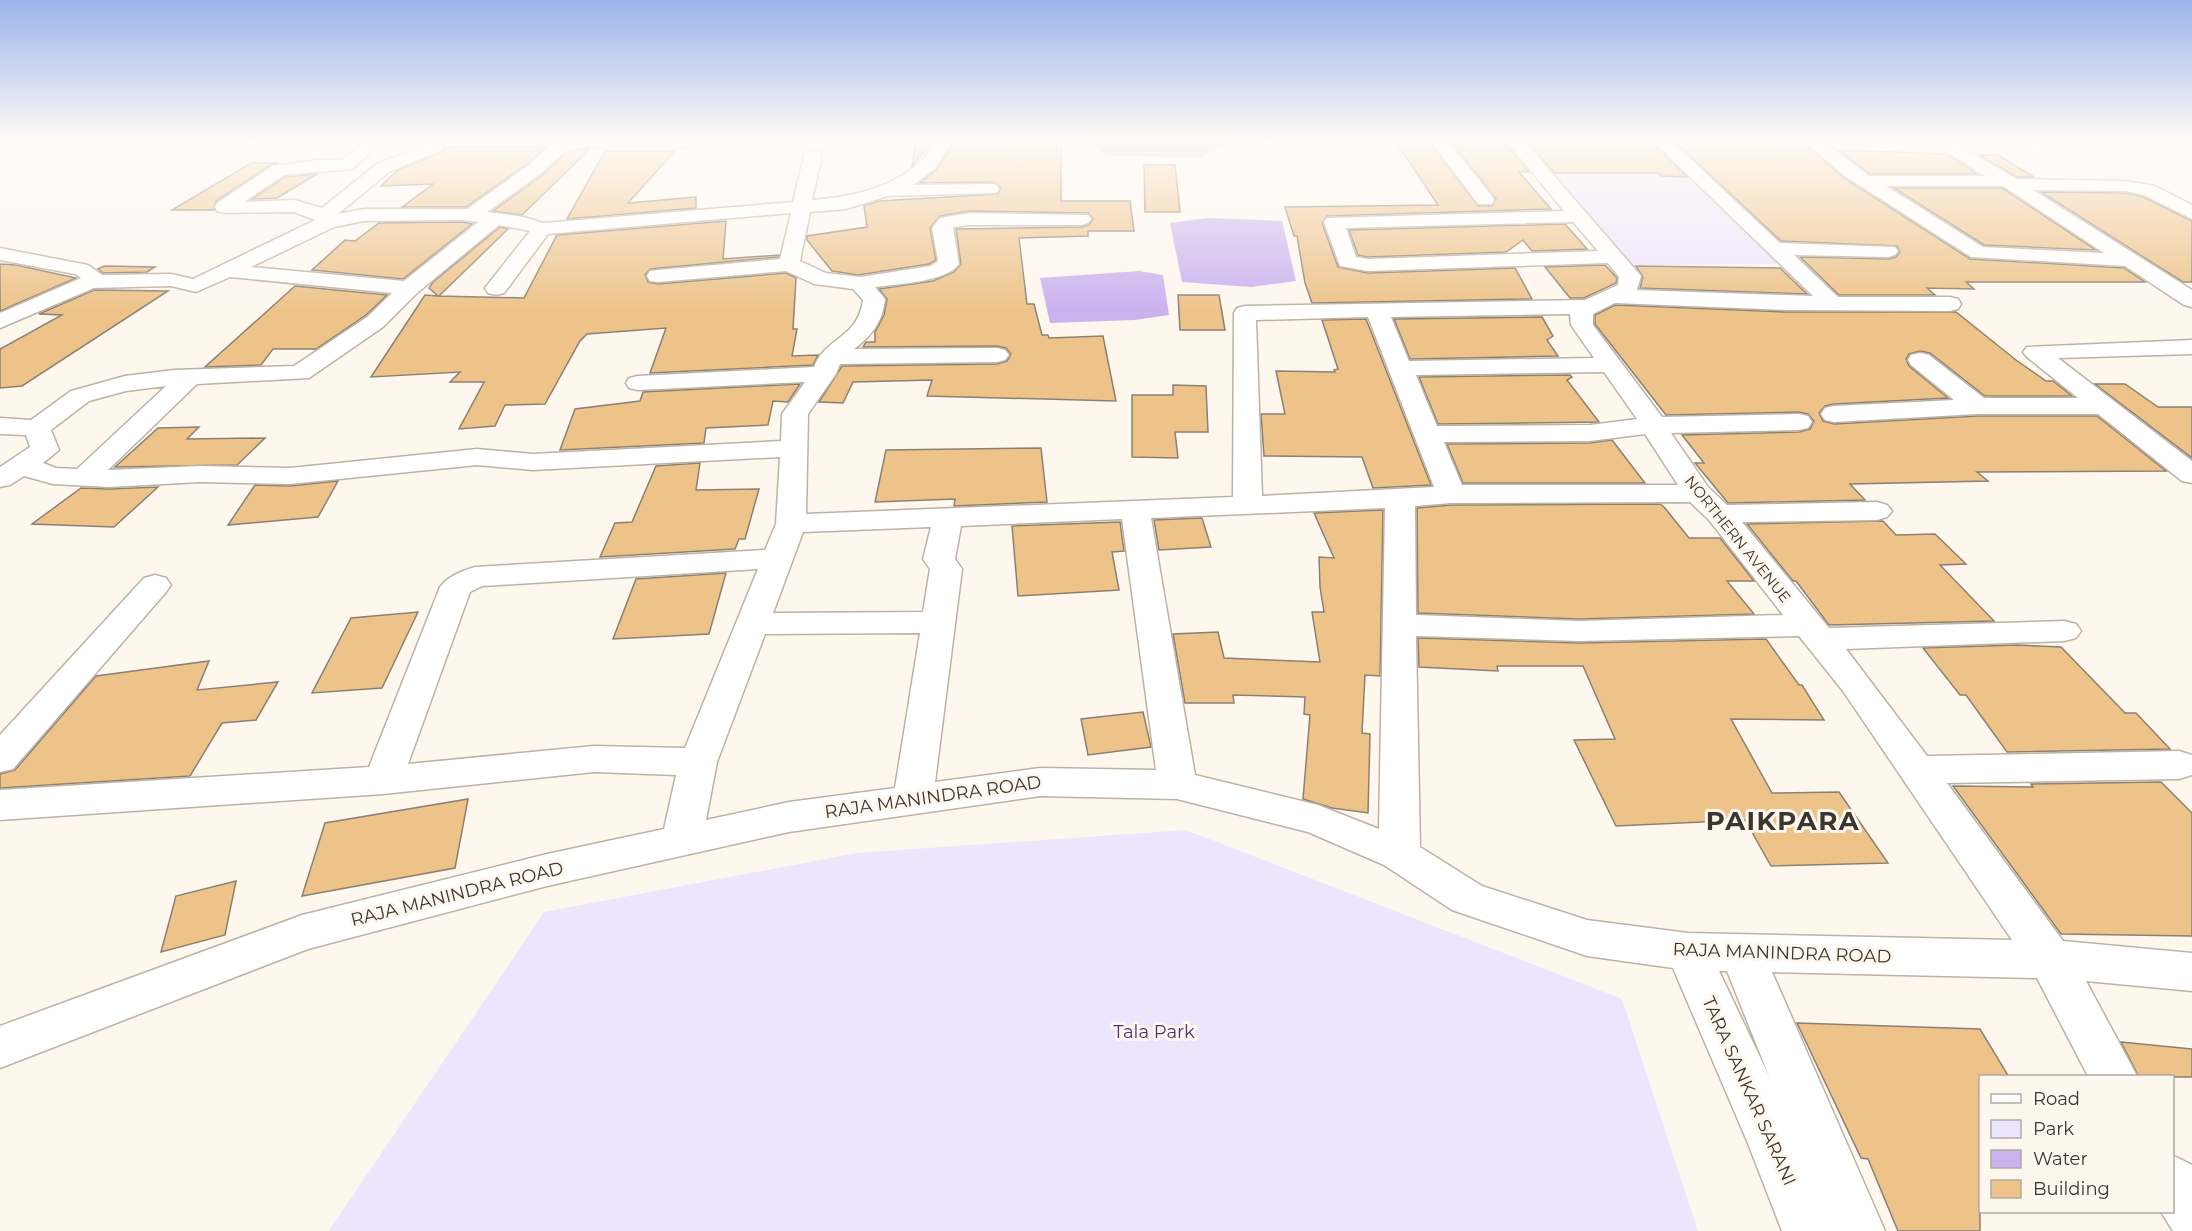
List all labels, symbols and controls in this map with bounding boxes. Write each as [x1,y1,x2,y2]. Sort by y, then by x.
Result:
street label: NORTHERN AVENUE [1681,472,1795,606]
street label: RAJA MANINDRA ROAD [823,771,1043,823]
district label: PAIKPARA [1706,805,1860,837]
street label: RAJA MANINDRA ROAD [348,857,566,931]
street label: RAJA MANINDRA ROAD [1672,938,1892,968]
street label: TARA SANKAR SARANI [1697,993,1801,1189]
park label: Tala Park [1113,1021,1195,1043]
legend [1979,1075,2174,1213]
text: Road [2033,1088,2080,1110]
text: Park [2033,1118,2074,1140]
text: Water [2033,1148,2088,1170]
text: Building [2033,1178,2110,1200]

